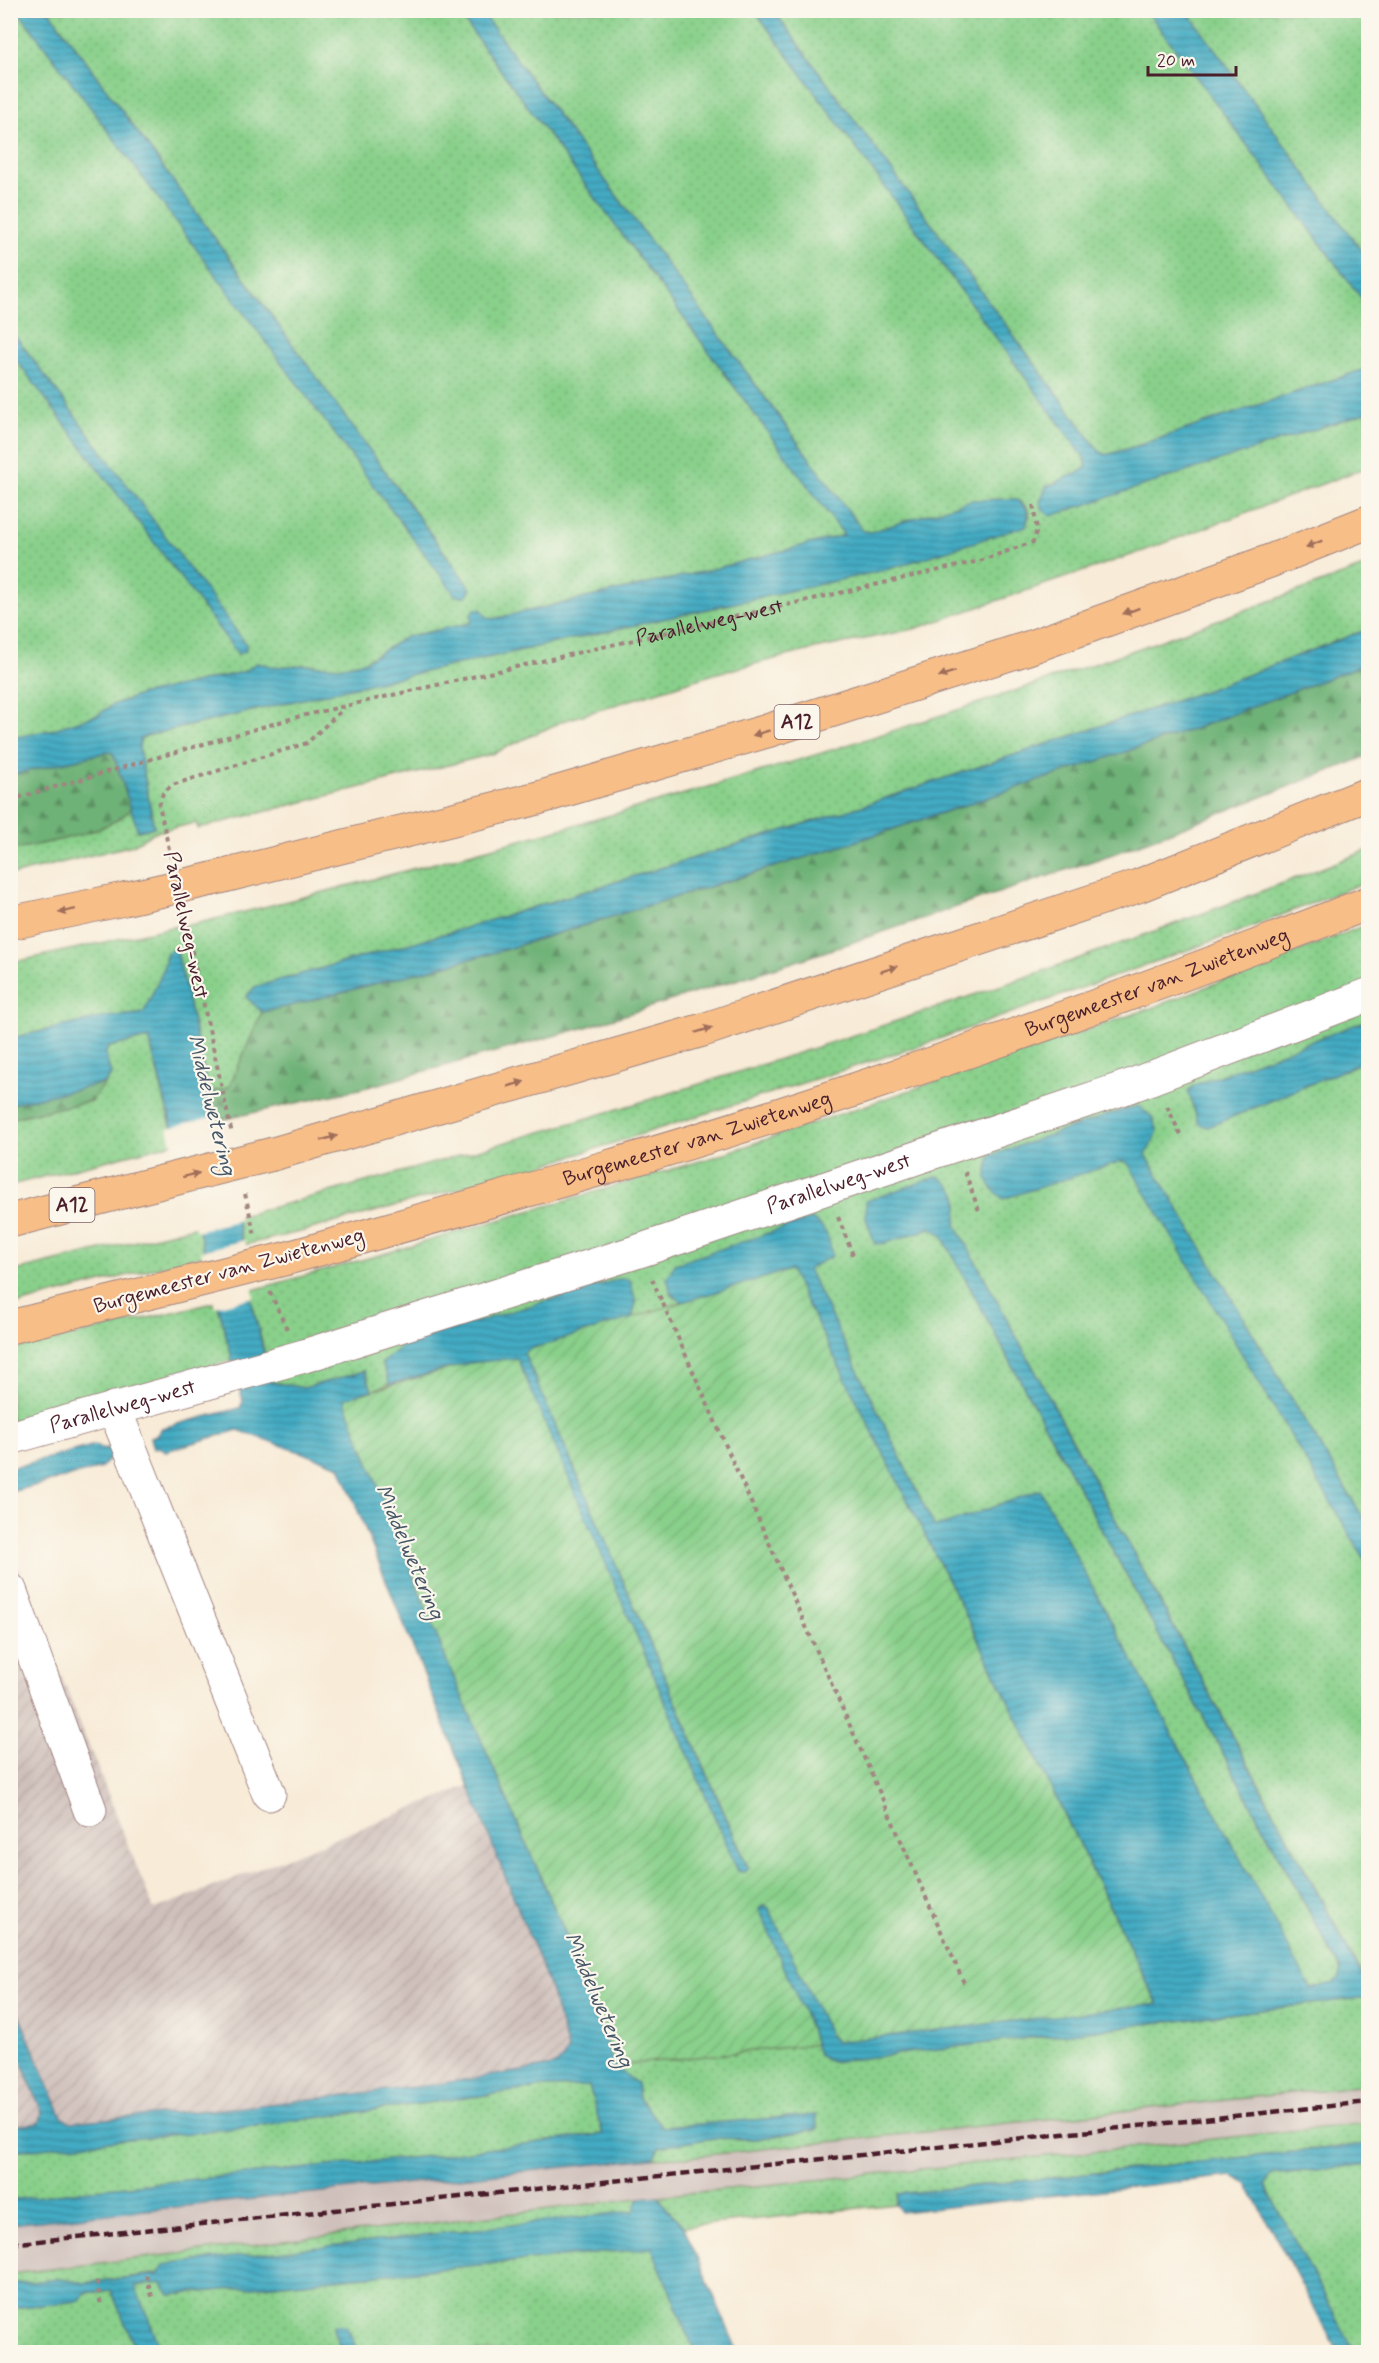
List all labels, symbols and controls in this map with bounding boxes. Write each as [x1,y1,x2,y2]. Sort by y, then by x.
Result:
scale bar [1148,39,1236,77]
text: 20 m [1157,49,1195,73]
one-way arrow [1305,540,1323,549]
street label: Parallelweg-west [633,592,786,653]
one-way arrow [1122,607,1140,616]
one-way arrow [938,670,956,679]
road number: A12 [774,705,820,739]
one-way arrow [752,729,770,738]
street label: Parallelweg-west [157,849,215,1002]
one-way arrow [58,907,77,916]
street label: Burgemeester van Zwietenweg [1021,921,1293,1044]
one-way arrow [880,963,898,973]
one-way arrow [695,1025,713,1034]
water label: Middelwetering [178,1032,242,1180]
one-way arrow [507,1079,525,1088]
street label: Burgemeester van Zwietenweg [560,1085,835,1193]
one-way arrow [320,1133,338,1142]
street label: Parallelweg-west [763,1147,915,1221]
one-way arrow [182,1169,200,1179]
road number: A12 [50,1188,94,1222]
street label: Burgemeester van Zwietenweg [91,1221,368,1322]
street label: Parallelweg-west [47,1373,199,1440]
water label: Middelwetering [366,1480,451,1626]
water label: Middelwetering [555,1928,640,2074]

